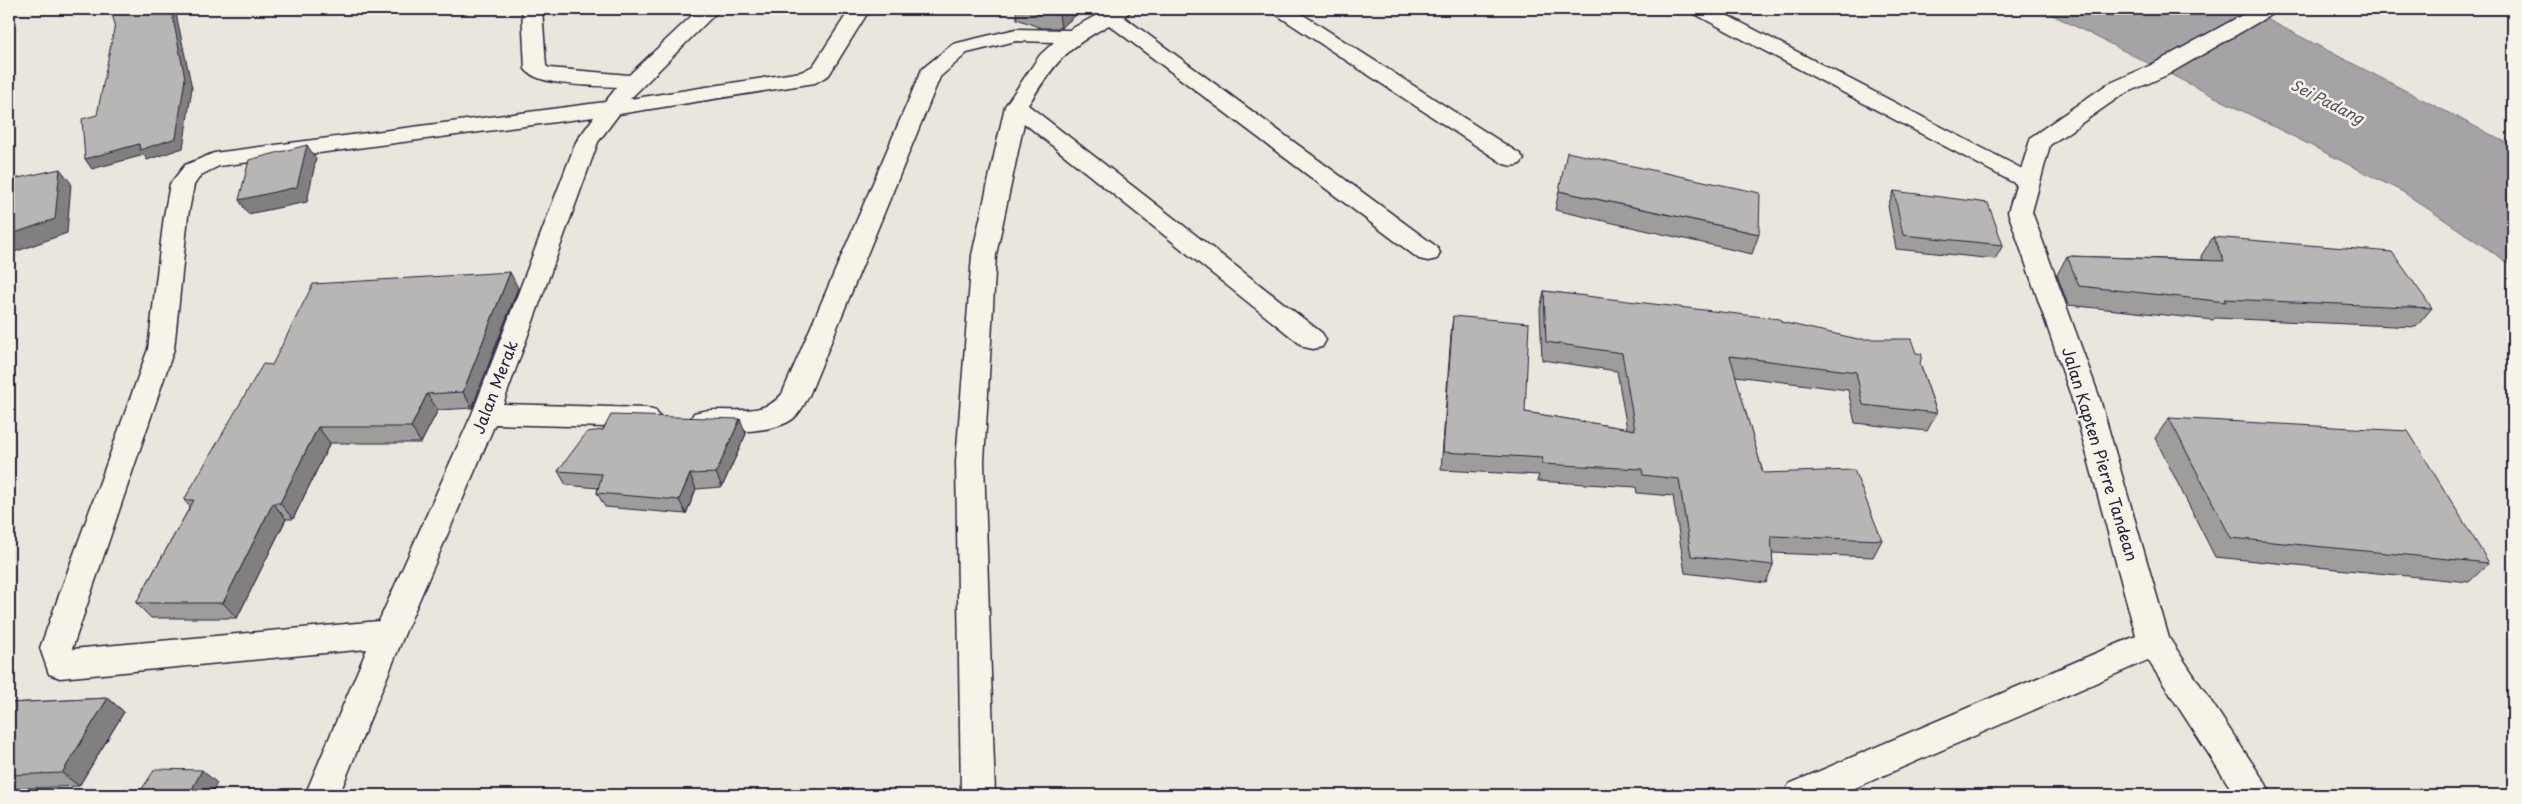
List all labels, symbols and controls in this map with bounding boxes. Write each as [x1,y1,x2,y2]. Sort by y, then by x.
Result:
water label: Sei Padang [2287,73,2369,129]
street label: Jalan Merak [465,336,523,437]
street label: Jalan Kapten Pierre Tandean [2057,344,2145,564]

